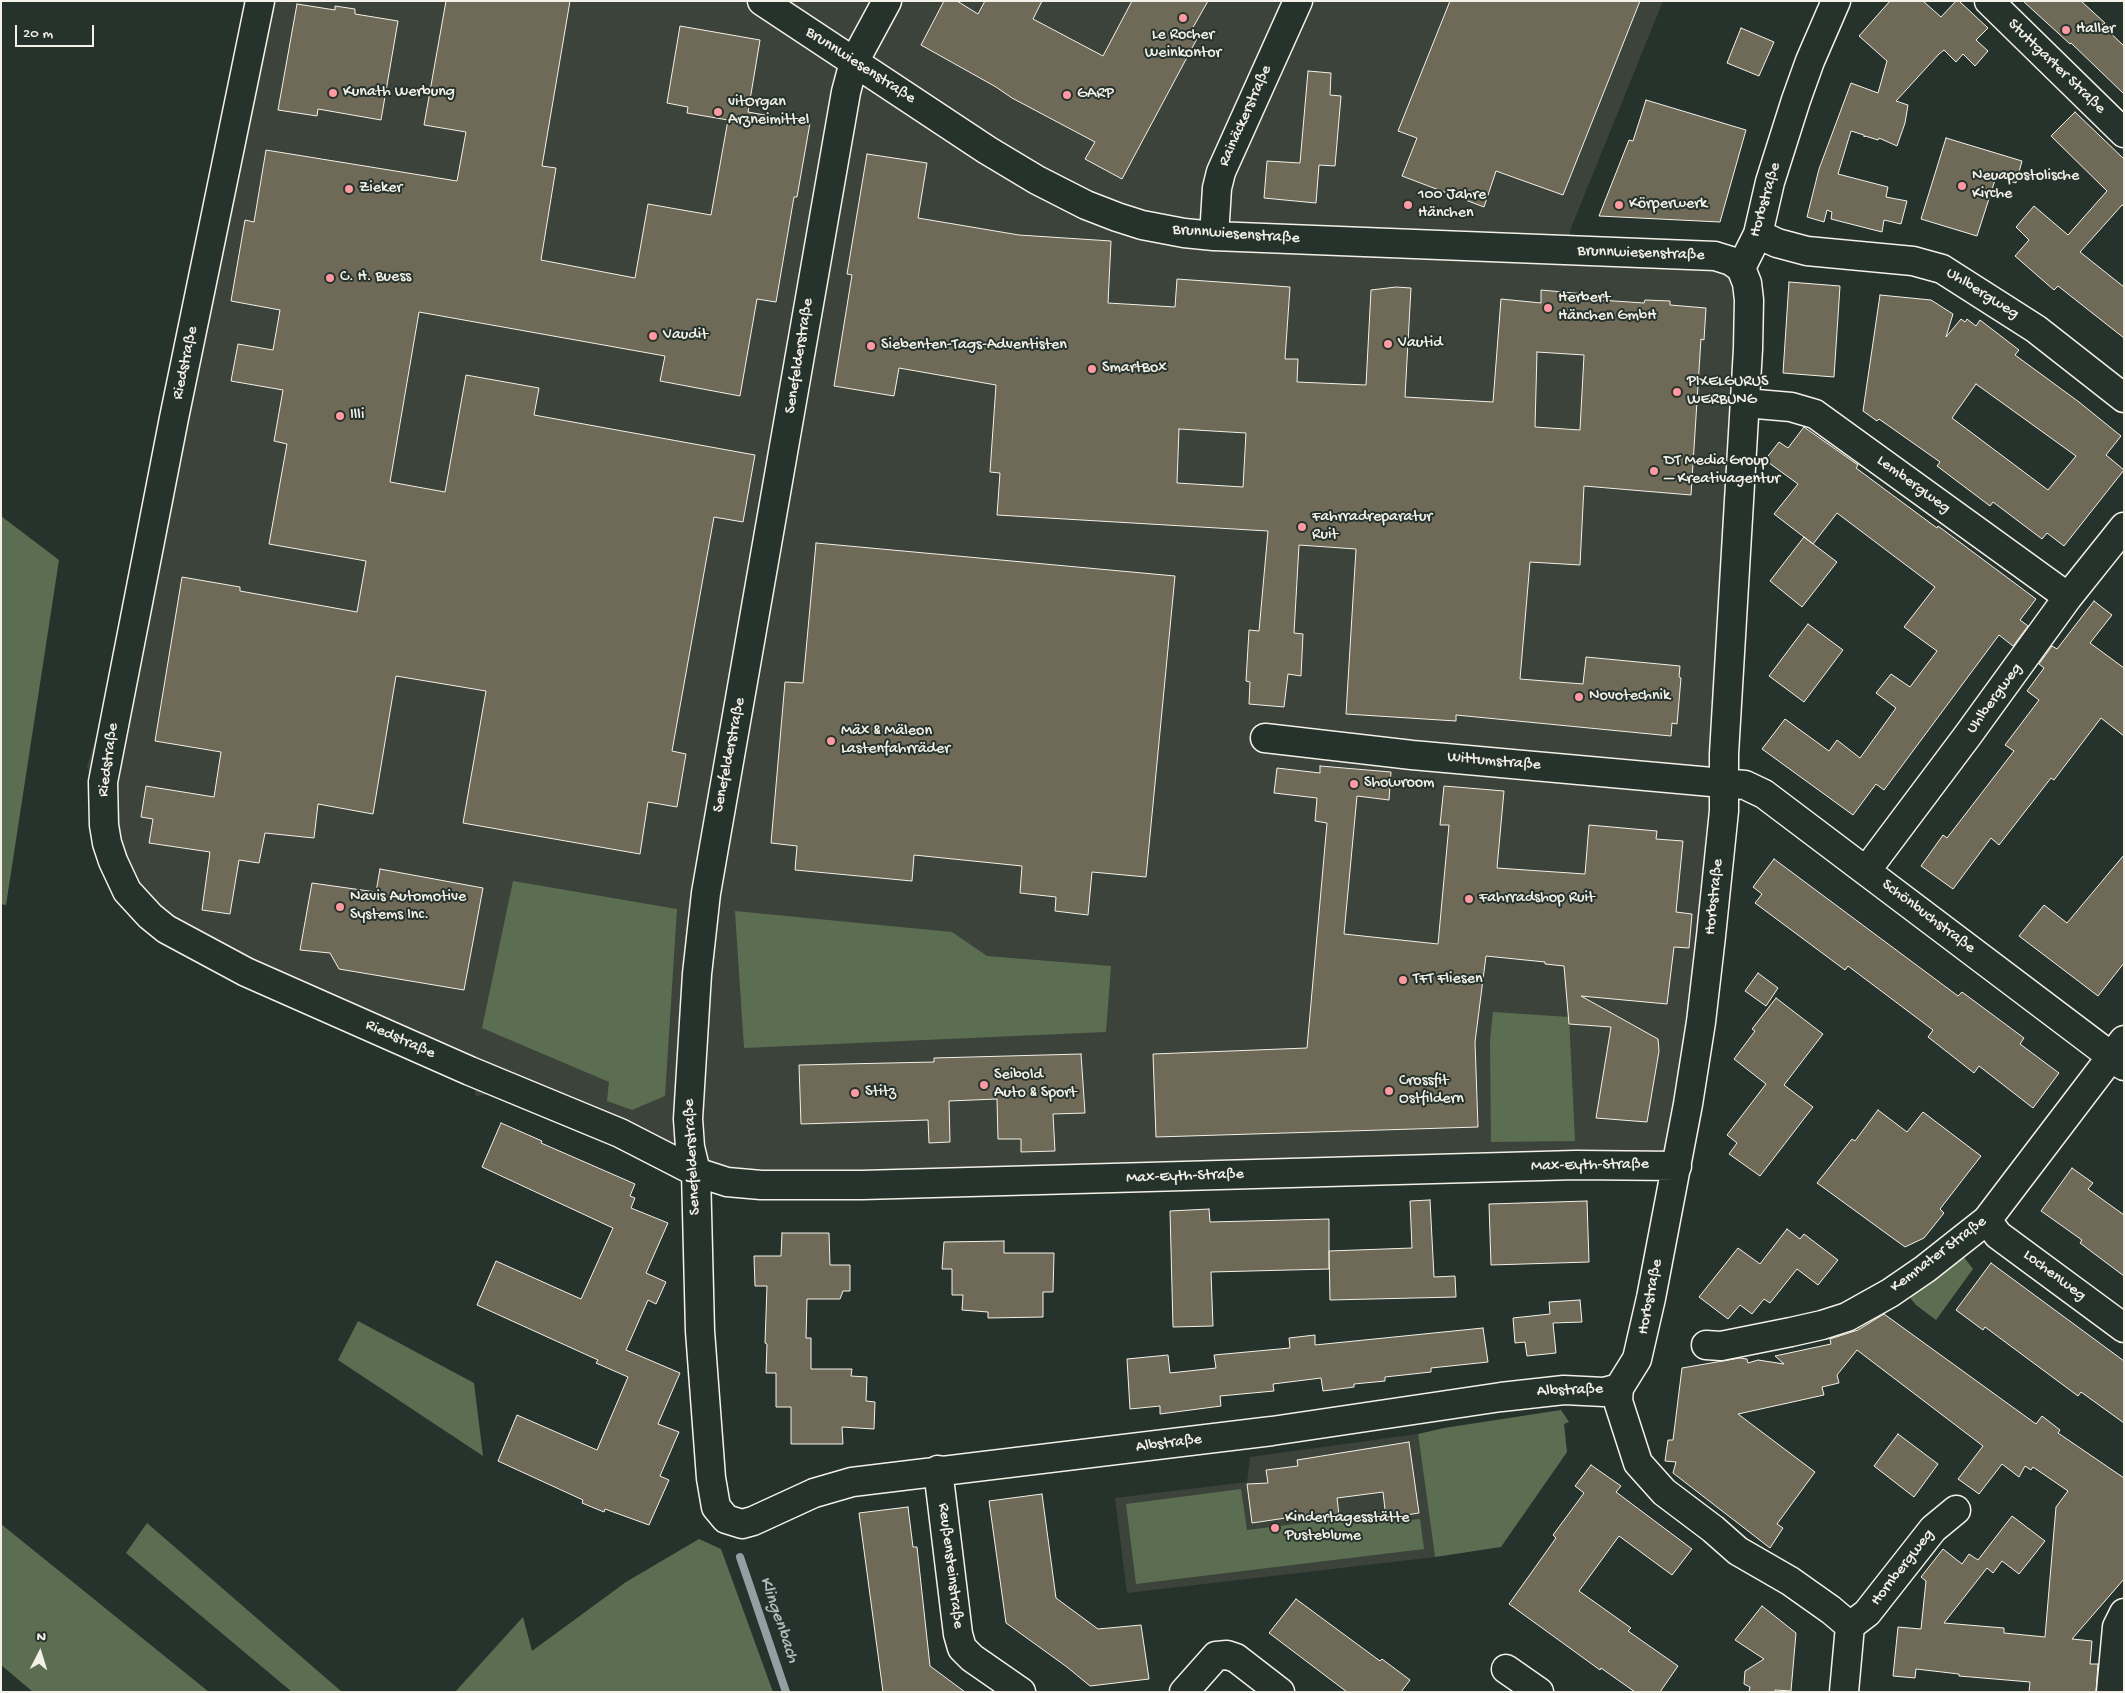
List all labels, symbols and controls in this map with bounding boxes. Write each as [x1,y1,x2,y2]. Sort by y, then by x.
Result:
marker: Le Rocher Weinkontor [1177,12,1189,24]
scale bar [18,15,96,47]
street label: Stuttgarter Straße [2003,15,2109,119]
place label: Haller [2076,20,2115,40]
street label: Brunnwiesenstraße [801,23,919,109]
marker: Haller [2060,24,2072,36]
text: 20 m [23,25,53,43]
place label: Le Rocher Weinkontor [1145,26,1221,64]
street label: Rainäckerstraße [1215,62,1277,170]
place label: Kunath Werbung [343,83,455,103]
place label: GARP [1077,85,1114,105]
marker: Kunath Werbung [327,87,339,99]
marker: GARP [1061,89,1073,101]
place label: vitOrgan Arzneimittel [728,93,809,131]
marker: vitOrgan Arzneimittel [712,106,724,118]
street label: Horbstraße [1746,161,1786,239]
place label: Neuapostolische Kirche [1972,167,2079,205]
place label: Zieker [359,179,402,199]
marker: Neuapostolische Kirche [1956,180,1968,192]
marker: Zieker [343,183,355,195]
place label: 100 Jahre Hänchen [1418,186,1486,224]
place label: Körperwerk [1629,195,1707,215]
marker: 100 Jahre Hänchen [1402,199,1414,211]
marker: Körperwerk [1613,199,1625,211]
street label: Brunnwiesenstraße [1172,221,1300,249]
street label: Brunnwiesenstraße [1577,242,1705,266]
street label: Uhlbergweg [1942,264,2022,324]
place label: C. H. Buess [340,268,411,288]
marker: C. H. Buess [324,272,336,284]
place label: Herbert Hänchen GmbH [1558,289,1656,327]
street label: Senefelderstraße [781,297,819,415]
marker: Herbert Hänchen GmbH [1542,302,1554,314]
street label: Riedstraße [169,325,203,401]
place label: Vaudit [663,326,708,346]
marker: Vaudit [647,330,659,342]
place label: Vautid [1398,334,1443,354]
place label: Siebenten-Tags-Adventisten [881,336,1067,356]
marker: Vautid [1382,338,1394,350]
marker: Siebenten-Tags-Adventisten [865,340,877,352]
place label: SmartBox [1102,359,1167,379]
marker: SmartBox [1086,363,1098,375]
place label: PIXELGURUS WERBUNG [1687,373,1768,411]
marker: PIXELGURUS WERBUNG [1671,386,1683,398]
place label: Illi [350,406,364,426]
marker: Illi [334,410,346,422]
place label: DT Media Group – Kreativagentur [1664,452,1780,490]
street label: Lembergweg [1872,452,1954,518]
marker: DT Media Group – Kreativagentur [1648,465,1660,477]
place label: Fahrradreparatur Ruit [1312,508,1432,546]
marker: Fahrradreparatur Ruit [1296,521,1308,533]
street label: Uhlbergweg [1963,660,2027,738]
place label: Novotechnik [1589,687,1670,707]
marker: Novotechnik [1573,691,1585,703]
street label: Senefelderstraße [709,696,751,814]
street label: Riedstraße [94,722,124,798]
place label: Mäx & Mäleon Lastenfahrräder [841,722,950,760]
marker: Mäx & Mäleon Lastenfahrräder [825,735,837,747]
street label: Wittumstraße [1446,748,1542,776]
place label: Showroom [1364,774,1434,794]
marker: Showroom [1348,778,1360,790]
street label: Horbstraße [1701,858,1729,936]
street label: Schönbuchstraße [1877,876,1979,958]
place label: Navis Automotive Systems Inc. [350,888,466,926]
place label: Fahrradshop Ruit [1479,889,1595,909]
marker: Fahrradshop Ruit [1463,893,1475,905]
marker: Navis Automotive Systems Inc. [334,901,346,913]
place label: TFT Fliesen [1413,970,1482,990]
marker: TFT Fliesen [1397,974,1409,986]
street label: Riedstraße [362,1016,438,1064]
place label: Seibold Auto & Sport [994,1066,1077,1104]
place label: Crossfit Ostfildern [1399,1072,1464,1110]
marker: Seibold Auto & Sport [978,1079,990,1091]
place label: Stitz [865,1083,896,1103]
marker: Crossfit Ostfildern [1383,1085,1395,1097]
marker: Stitz [849,1087,861,1099]
street label: Senefelderstraße [680,1098,706,1216]
street label: Max-Eyth-Straße [1531,1155,1649,1177]
street label: Max-Eyth-Straße [1126,1165,1244,1189]
street label: Kemnater Straße [1887,1213,1991,1297]
street label: Lochenweg [2019,1246,2089,1306]
street label: Horbstraße [1634,1258,1668,1336]
street label: Albstraße [1537,1380,1603,1402]
street label: Albstraße [1135,1430,1203,1458]
street label: Reußensteinstraße [933,1502,967,1630]
place label: Kindertagesstätte Pusteblume [1285,1509,1409,1547]
marker: Kindertagesstätte Pusteblume [1269,1522,1281,1534]
street label: Hornbergweg [1867,1526,1939,1610]
water label: Klingenbach [753,1574,803,1666]
north arrow [15,1628,65,1678]
text: N [36,1629,47,1646]

